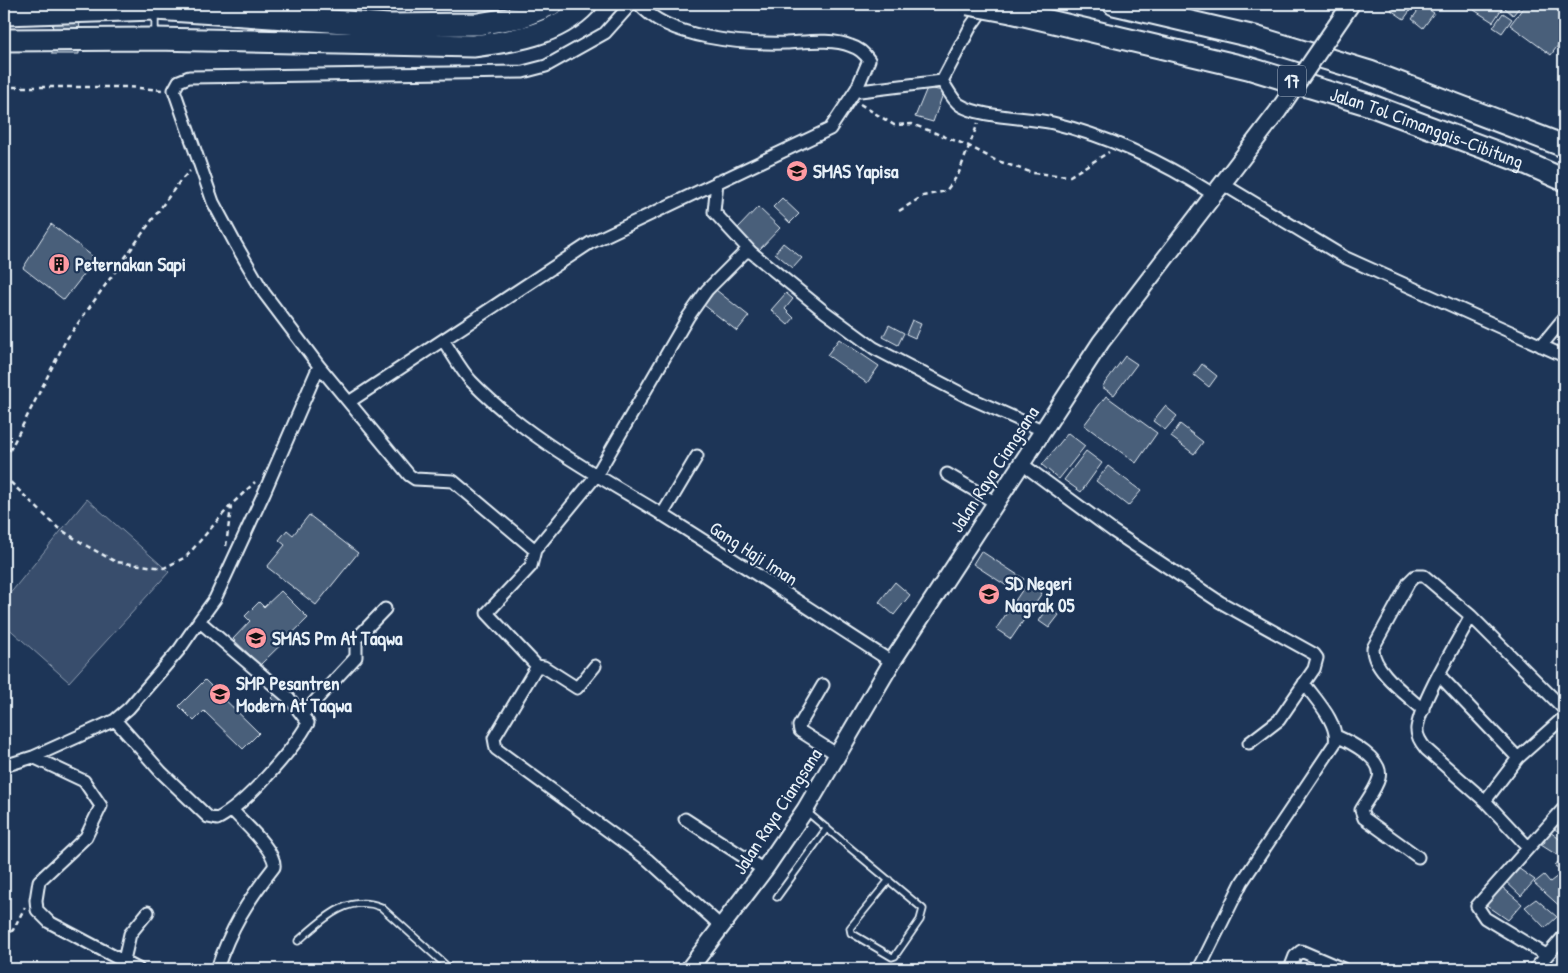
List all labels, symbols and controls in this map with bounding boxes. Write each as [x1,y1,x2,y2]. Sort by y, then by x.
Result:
road number: 17 [1278,66,1306,96]
street label: Jalan Tol Cimanggis–Cibitung [1327,81,1527,174]
place label: SMAS Yapisa [813,158,899,185]
school or university icon: SMAS Yapisa [785,159,809,183]
place label: Peternakan Sapi [75,251,186,278]
building icon: Peternakan Sapi [47,252,71,276]
street label: Jalan Raya Ciangsana [943,400,1045,537]
street label: Gang Haji Iman [705,515,803,591]
place label: SD Negeri Nagrak 05 [1005,570,1076,619]
school or university icon: SD Negeri Nagrak 05 [977,582,1001,606]
place label: SMAS Pm At Taqwa [272,625,403,652]
school or university icon: SMAS Pm At Taqwa [244,626,268,650]
place label: SMP Pesantren Modern At Taqwa [236,670,352,719]
school or university icon: SMP Pesantren Modern At Taqwa [208,682,232,706]
street label: Jalan Raya Ciangsana [726,742,828,879]

